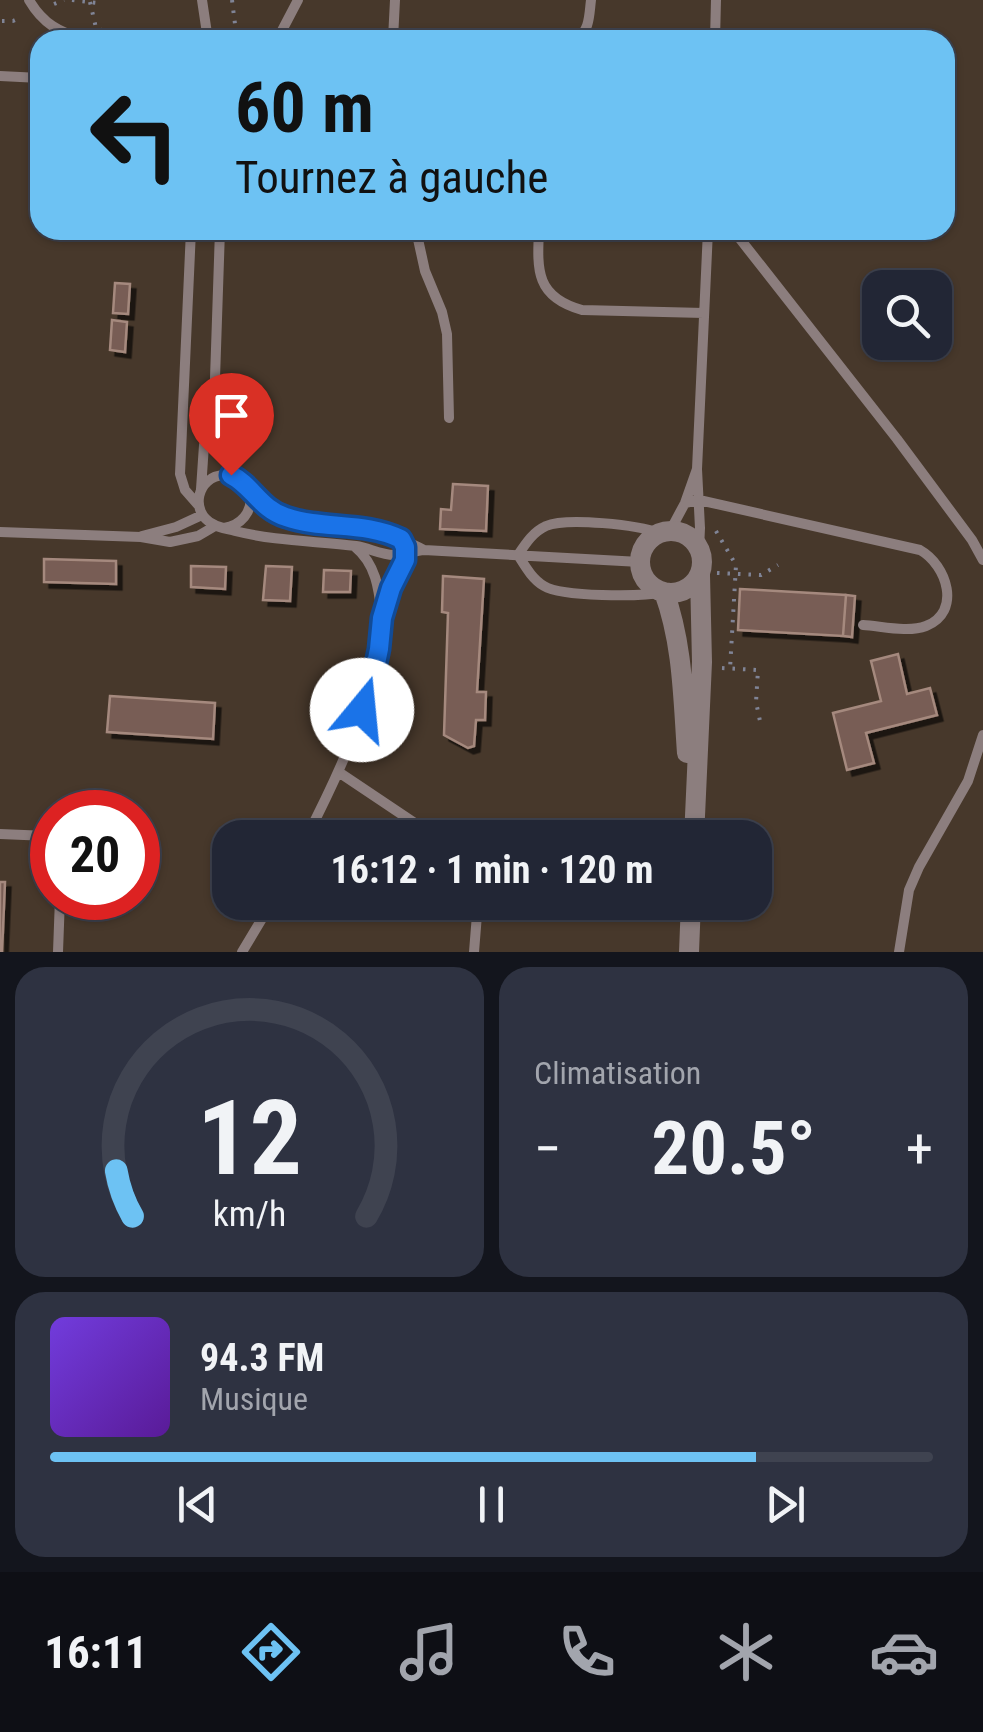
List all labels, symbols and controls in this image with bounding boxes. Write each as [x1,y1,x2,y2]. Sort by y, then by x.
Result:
text: 60 m [235,67,374,149]
icon: left [70,70,200,200]
text: Tournez à gauche [235,151,548,204]
map controls [862,270,952,360]
button: search [862,270,952,360]
pin [189,373,274,476]
icon: arrive [204,388,259,443]
position arrow [310,658,414,762]
speed limit sign: 20 [30,790,160,920]
text: 16:12 · 1 min · 120 m [331,848,653,892]
text: Climatisation [534,1054,701,1092]
text: 12 [197,1078,302,1199]
text: 20.5° [651,1104,816,1192]
text: − [534,1117,562,1181]
text: + [906,1117,933,1181]
text: km/h [213,1193,286,1235]
text: 94.3 FM [200,1336,324,1380]
text: Musique [200,1380,308,1418]
icon: previous [170,1477,225,1532]
icon: pause [464,1477,519,1532]
icon: next [758,1477,813,1532]
icon: directions [236,1617,306,1687]
icon: music [394,1617,464,1687]
icon: phone [552,1617,622,1687]
icon: climate [711,1617,781,1687]
icon: car [869,1617,939,1687]
text: 16:11 [44,1626,147,1679]

